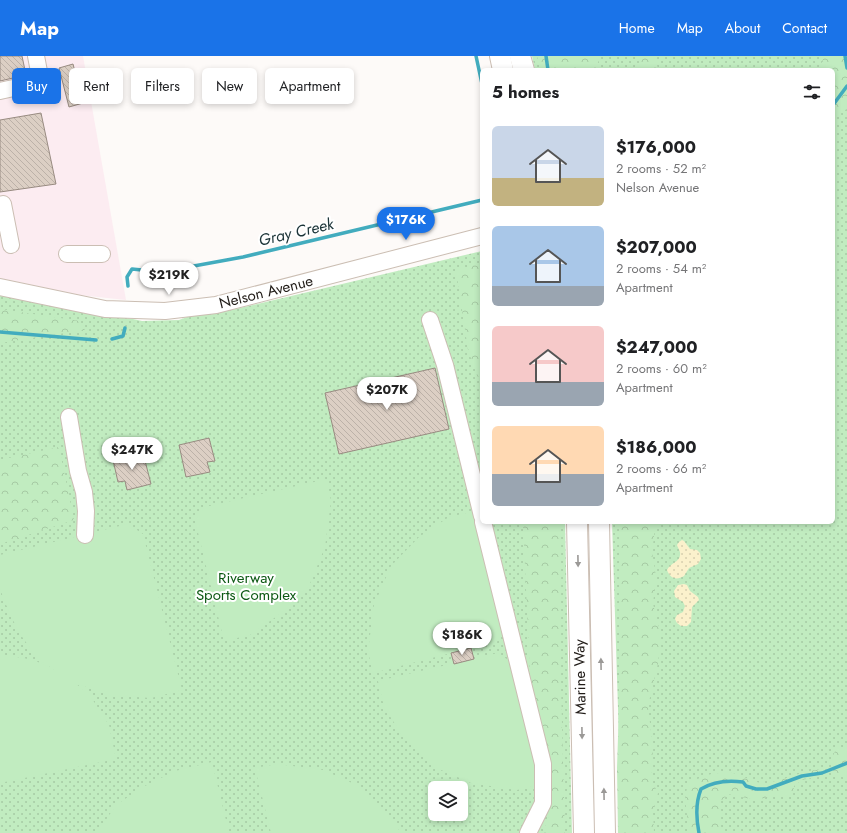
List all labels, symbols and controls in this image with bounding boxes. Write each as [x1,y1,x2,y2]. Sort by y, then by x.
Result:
text: Map [20,15,59,42]
text: Home [619,18,655,38]
text: Map [677,18,703,38]
text: About [725,18,760,38]
text: Contact [782,18,827,38]
chip: Buy [12,68,61,104]
chip: Rent [69,68,123,104]
chip: Filters [131,68,194,104]
chip: New [202,68,257,104]
chip: Apartment [265,68,354,104]
text: 5 homes [492,80,559,104]
icon: filters [801,81,823,103]
text: $176,000 [616,135,696,159]
icon: home [524,142,572,190]
text: 2 rooms · 52 m² [616,159,706,178]
text: Nelson Avenue [616,178,699,197]
pin: $176K [378,207,434,241]
text: $176K [386,210,426,229]
water label: Gray Creek [256,212,337,252]
text: $207,000 [616,235,697,259]
icon: home [524,242,572,290]
text: 2 rooms · 54 m² [616,259,706,278]
pin: $219K [141,262,197,296]
text: $219K [148,265,190,284]
street label: Nelson Avenue [217,270,316,314]
text: Apartment [616,278,673,297]
text: $247,000 [616,335,697,359]
icon: home [524,342,572,390]
text: 2 rooms · 60 m² [616,359,707,378]
pin: $207K [359,377,415,411]
text: Apartment [616,378,673,397]
text: $207K [366,380,408,399]
text: $186,000 [616,435,697,459]
pin: $247K [104,437,160,471]
text: $247K [111,440,153,459]
icon: home [524,442,572,490]
text: 2 rooms · 66 m² [616,459,706,478]
text: Apartment [616,478,673,497]
one-way arrow [575,555,581,568]
park label: Riverway Sports Complex [196,567,297,606]
pin: $186K [434,622,490,656]
text: $186K [442,625,482,644]
street label: Marine Way [568,639,592,715]
one-way arrow [598,658,605,670]
one-way arrow [578,727,585,739]
map controls [428,781,468,821]
button: layers [428,781,468,821]
one-way arrow [601,787,607,800]

